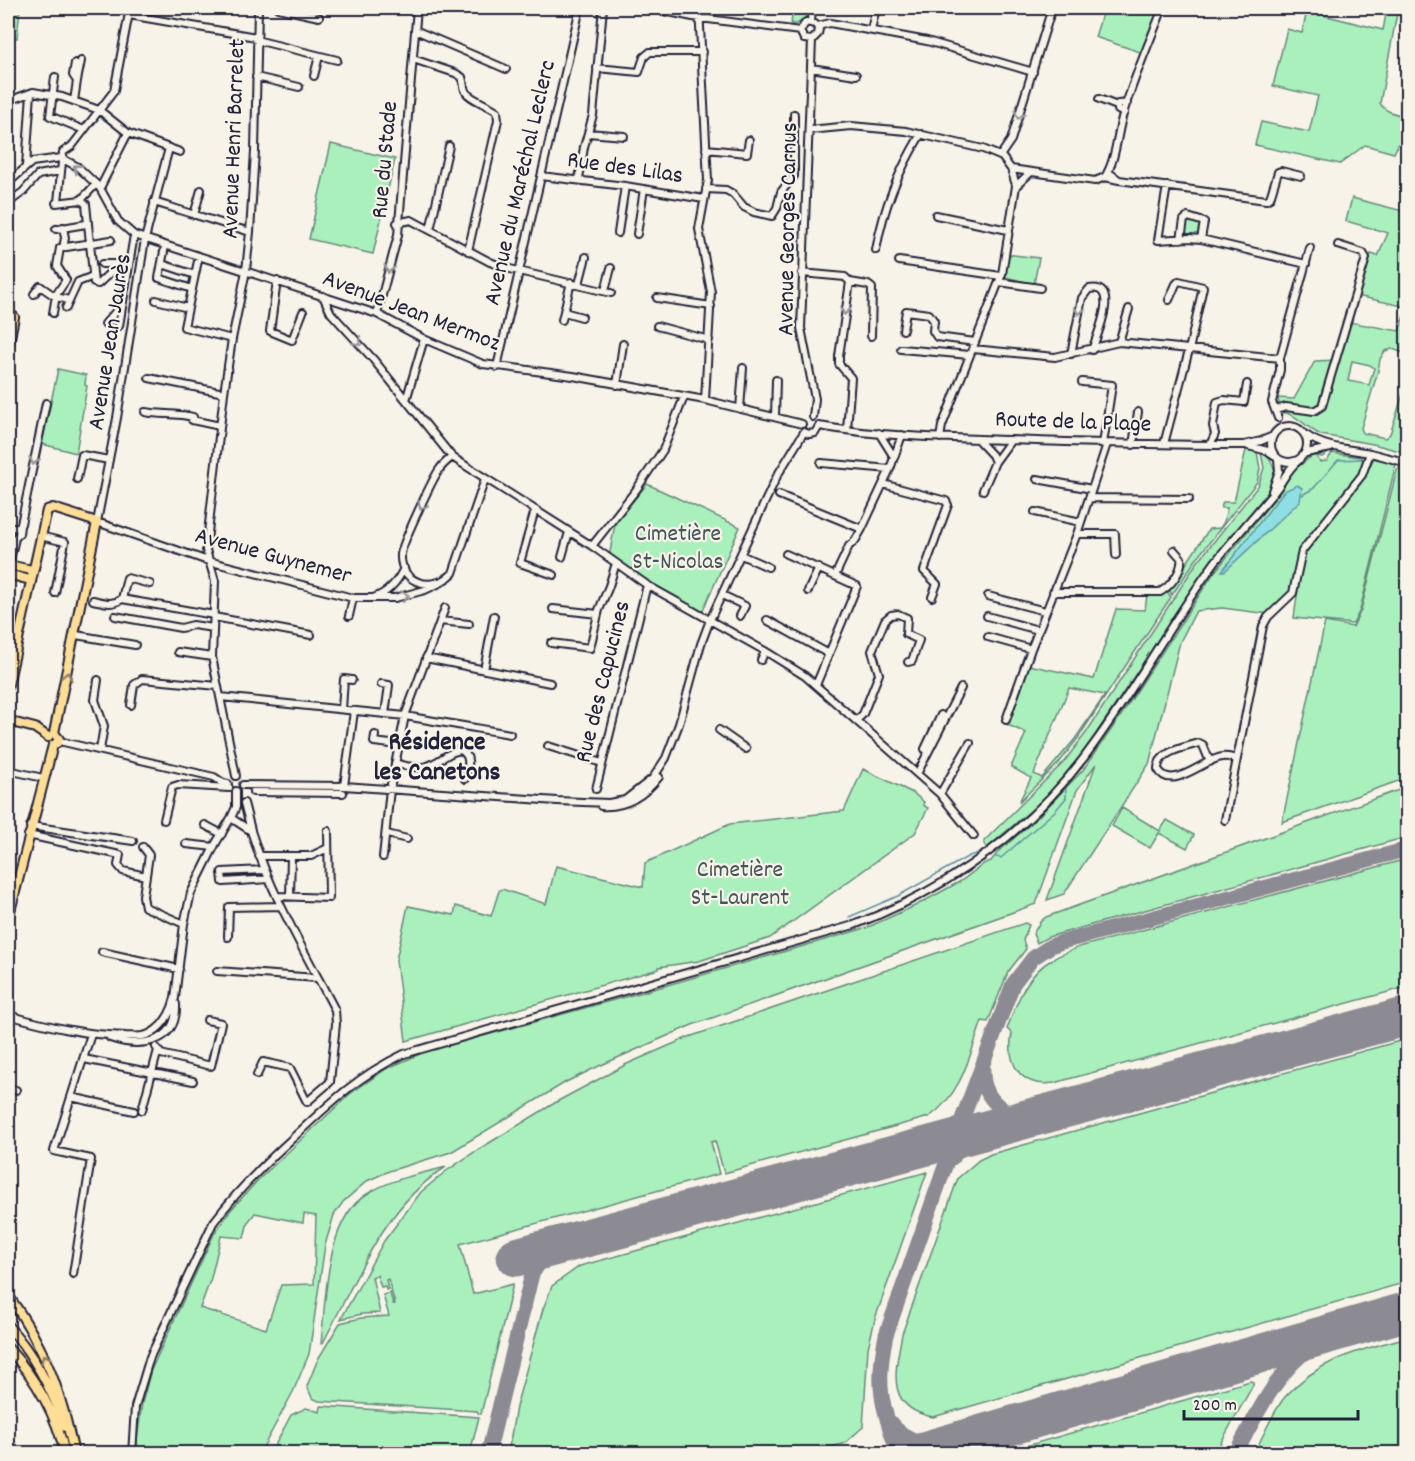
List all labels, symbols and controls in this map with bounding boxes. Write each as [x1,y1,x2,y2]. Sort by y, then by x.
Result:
street label: Avenue Henri Barrelet [215,38,255,240]
street label: Avenue du Maréchal Leclerc [476,57,566,309]
street label: Rue du Stade [364,100,408,220]
one-way arrow [1014,109,1026,120]
street label: Avenue Georges Carnus [770,122,808,336]
street label: Rue des Lilas [565,144,685,194]
one-way arrow [73,165,84,176]
street label: Avenue Jean Jaurès [80,251,142,433]
street label: Avenue Jean Mermoz [317,262,505,362]
one-way arrow [384,263,396,274]
one-way arrow [840,306,852,316]
one-way arrow [1073,306,1086,316]
one-way arrow [351,335,362,346]
street label: Route de la Plage [994,403,1152,443]
one-way arrow [28,455,41,465]
one-way arrow [417,499,429,510]
park label: Cimetière St-Nicolas [632,518,724,580]
street label: Avenue Guynemer [191,520,355,594]
one-way arrow [400,590,410,603]
street label: Rue des Capucines [567,597,641,767]
one-way arrow [60,671,73,681]
district label: Résidence les Canetons [373,725,501,792]
park label: Cimetière St-Laurent [691,854,789,916]
one-way arrow [41,1353,53,1364]
scale bar [1184,1383,1358,1421]
text: 200 m [1193,1394,1237,1419]

